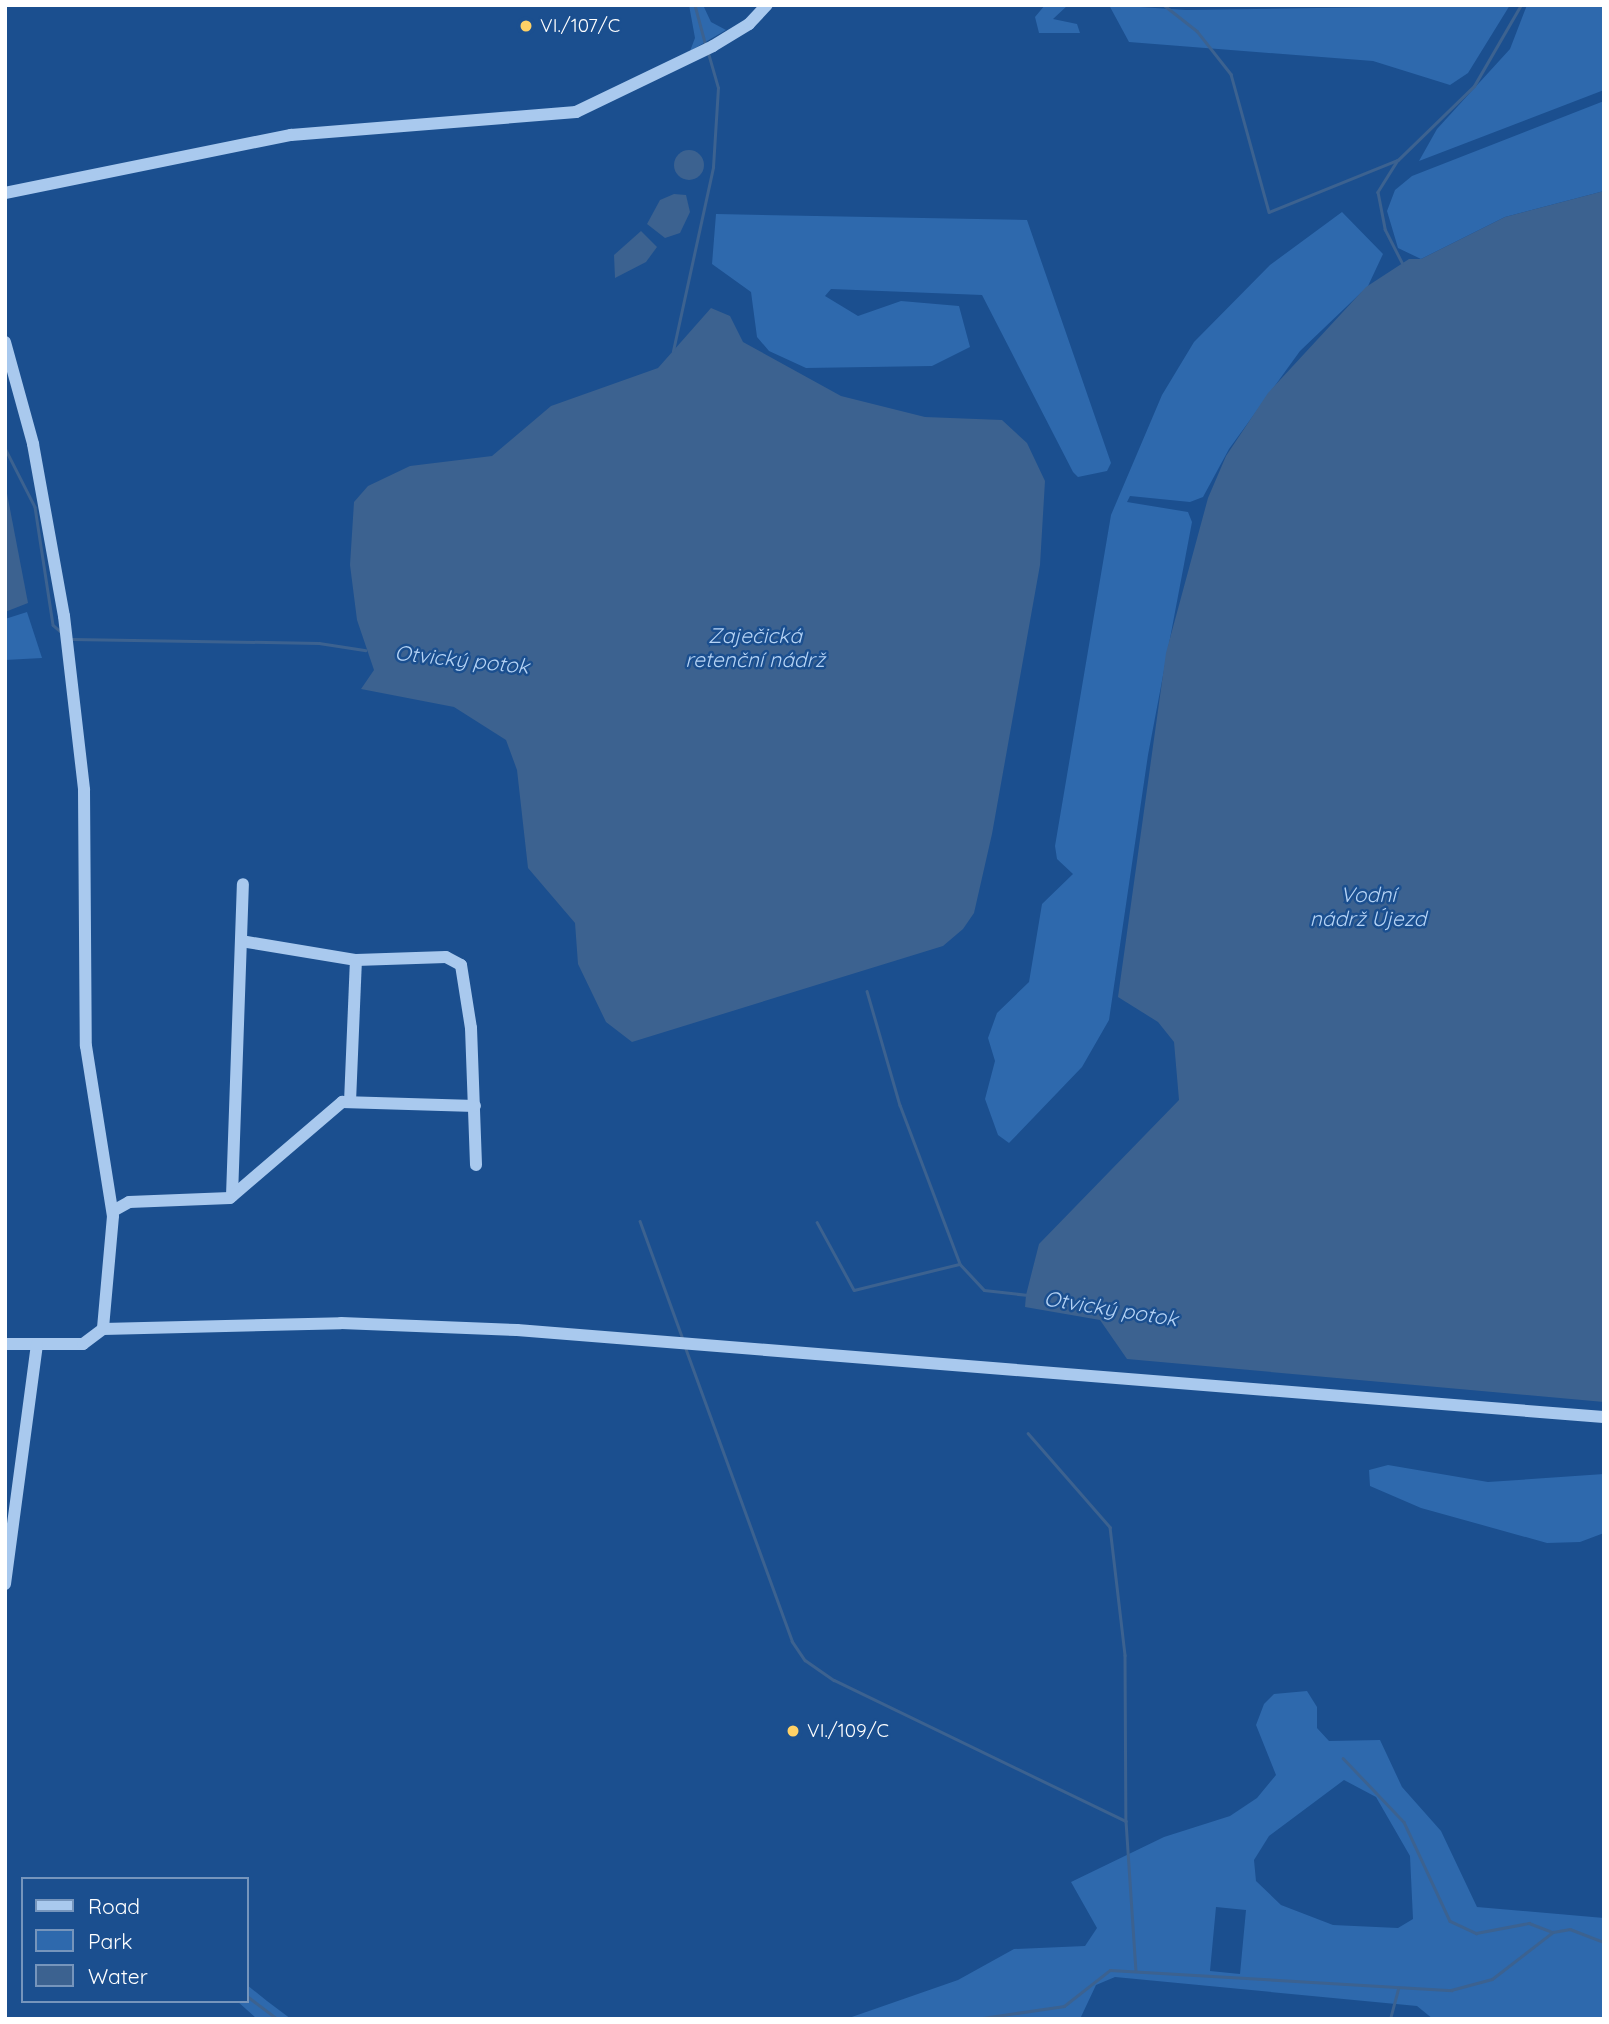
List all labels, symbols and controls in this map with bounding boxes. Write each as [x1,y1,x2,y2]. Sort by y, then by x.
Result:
place label: VI./107/C [540,15,620,37]
marker: VI./107/C [518,18,534,34]
water label: Zaječická retenční nádrž [685,622,825,672]
water label: Otvický potok [394,639,530,679]
water label: Vodní nádrž Újezd [1310,881,1426,931]
water label: Otvický potok [1042,1285,1180,1331]
place label: VI./109/C [807,1720,889,1742]
marker: VI./109/C [785,1723,801,1739]
legend [21,1877,248,2003]
text: Road [88,1893,140,1919]
text: Park [88,1928,132,1954]
text: Water [88,1963,148,1989]

